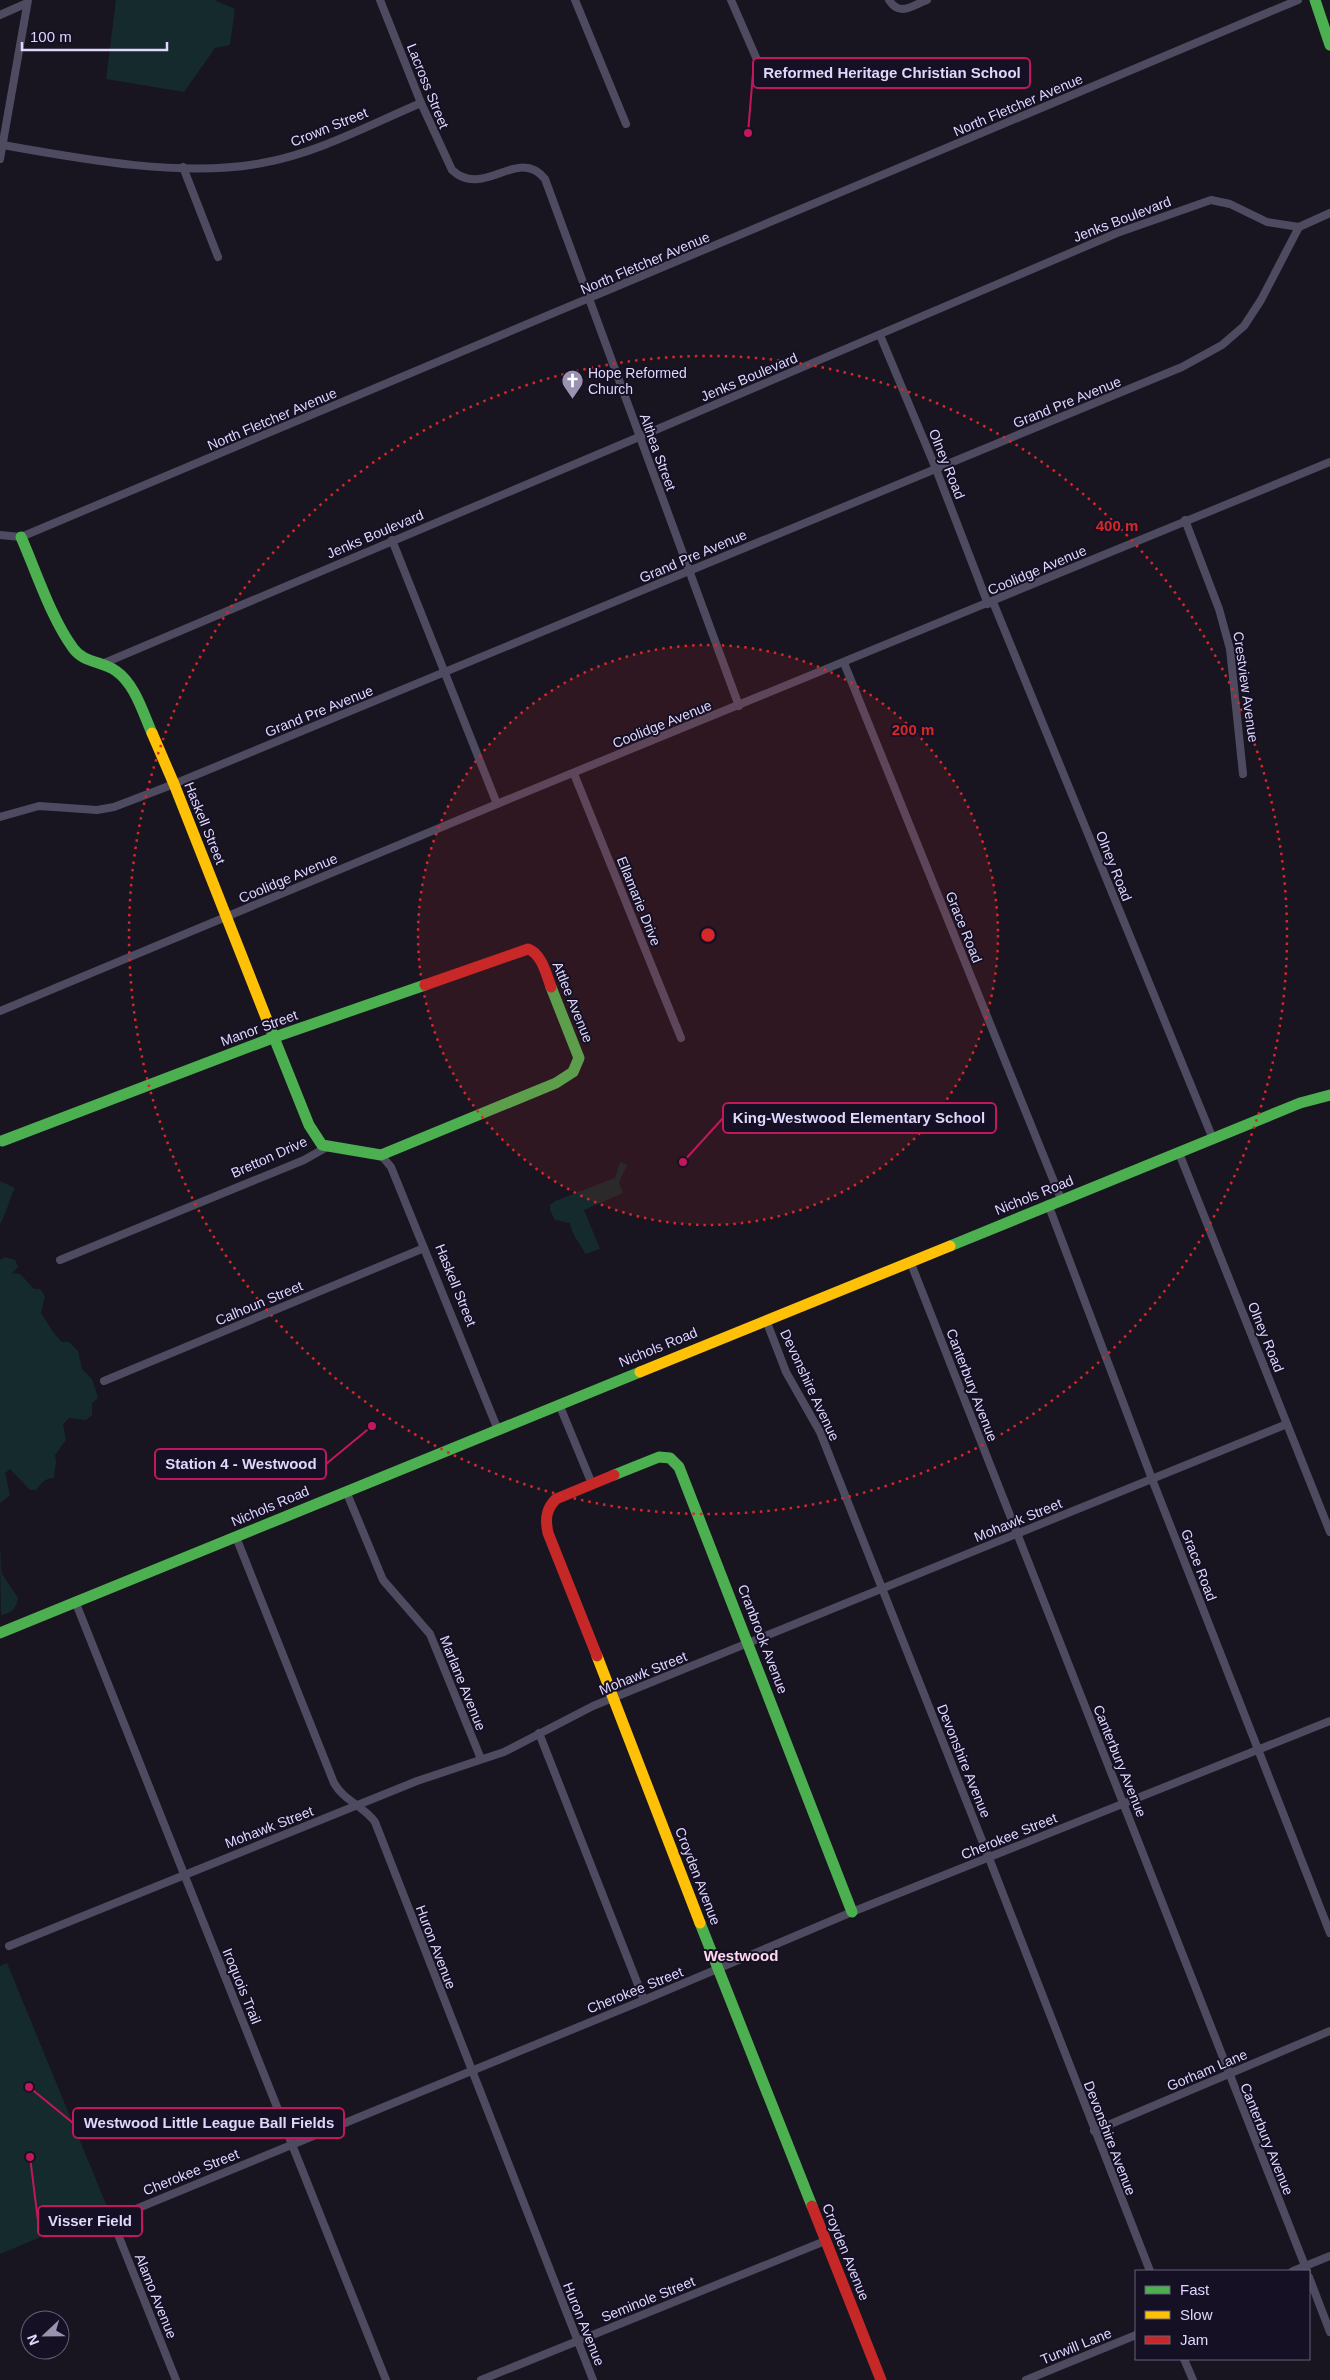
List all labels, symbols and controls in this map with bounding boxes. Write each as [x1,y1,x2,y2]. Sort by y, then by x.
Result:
scale bar [22,20,168,52]
text: 100 m [30,28,72,45]
street label: Lacross Street [404,41,452,131]
callout: Reformed Heritage Christian School [753,58,1030,88]
text: Reformed Heritage Christian School [763,64,1021,81]
street label: North Fletcher Avenue [951,70,1085,140]
street label: Crown Street [288,104,370,150]
street label: Jenks Boulevard [1071,193,1173,245]
street label: North Fletcher Avenue [578,228,712,298]
street label: Jenks Boulevard [698,349,800,405]
place label: Hope Reformed Church [588,365,687,397]
church icon: Hope Reformed Church [560,369,584,400]
street label: Grand Pre Avenue [1011,373,1123,431]
street label: North Fletcher Avenue [205,384,339,454]
street label: Althea Street [637,411,679,493]
street label: Olney Road [926,427,968,501]
street label: Jenks Boulevard [324,506,426,562]
text: 400 m [1096,517,1138,534]
street label: Grand Pre Avenue [637,526,749,586]
street label: Coolidge Avenue [985,542,1089,598]
street label: Crestview Avenue [1230,631,1262,744]
street label: Grand Pre Avenue [263,682,375,740]
street label: Coolidge Avenue [610,697,714,751]
text: 200 m [892,721,934,738]
street label: Haskell Street [181,780,229,866]
street label: Olney Road [1093,829,1135,903]
street label: Coolidge Avenue [236,850,340,906]
street label: Ellamarie Drive [614,854,664,948]
street label: Grace Road [942,889,986,965]
centre of rings [699,926,717,944]
street label: Attlee Avenue [549,959,597,1045]
street label: Manor Street [218,1007,300,1049]
callout: King-Westwood Elementary School [723,1103,996,1133]
text: King-Westwood Elementary School [733,1109,985,1126]
street label: Bretton Drive [228,1133,310,1181]
street label: Nichols Road [992,1172,1076,1218]
street label: Haskell Street [432,1242,480,1328]
street label: Calhoun Street [213,1277,305,1329]
street label: Olney Road [1245,1300,1287,1374]
street label: Nichols Road [616,1324,700,1370]
street label: Canterbury Avenue [943,1326,1001,1444]
street label: Devonshire Avenue [777,1327,843,1443]
callout: Station 4 - Westwood [155,1449,326,1479]
text: Station 4 - Westwood [165,1455,317,1472]
street label: Nichols Road [229,1482,311,1530]
street label: Mohawk Street [972,1495,1064,1545]
street label: Grace Road [1178,1527,1220,1603]
street label: Cranbrook Avenue [735,1582,791,1696]
street label: Marlane Avenue [437,1633,489,1733]
street label: Mohawk Street [597,1648,689,1698]
street label: Devonshire Avenue [934,1702,994,1820]
street label: Canterbury Avenue [1090,1703,1150,1820]
street label: Mohawk Street [223,1803,316,1851]
street label: Cherokee Street [959,1809,1059,1863]
street label: Croyden Avenue [672,1825,724,1927]
street label: Huron Avenue [413,1903,459,1991]
street label: Iroquois Trail [220,1946,264,2026]
district label: Westwood [704,1947,778,1964]
street label: Cherokee Street [585,1963,685,2017]
street label: Gorham Lane [1164,2046,1250,2094]
street label: Devonshire Avenue [1081,2079,1139,2198]
street label: Canterbury Avenue [1237,2081,1297,2198]
callout: Westwood Little League Ball Fields [73,2108,344,2138]
text: Westwood Little League Ball Fields [84,2114,334,2131]
street label: Cherokee Street [141,2145,241,2199]
street label: Croyden Avenue [819,2201,873,2303]
callout: Visser Field [38,2206,142,2236]
text: Visser Field [48,2212,132,2229]
street label: Alamo Avenue [132,2251,180,2341]
legend [1135,2270,1310,2360]
street label: Seminole Street [599,2273,697,2325]
street label: Huron Avenue [560,2280,608,2368]
text: Fast [1180,2281,1210,2298]
text: Slow [1180,2306,1213,2323]
north arrow [20,2310,70,2360]
street label: Turwill Lane [1038,2324,1114,2367]
text: Jam [1180,2331,1208,2348]
text: N [24,2332,42,2348]

